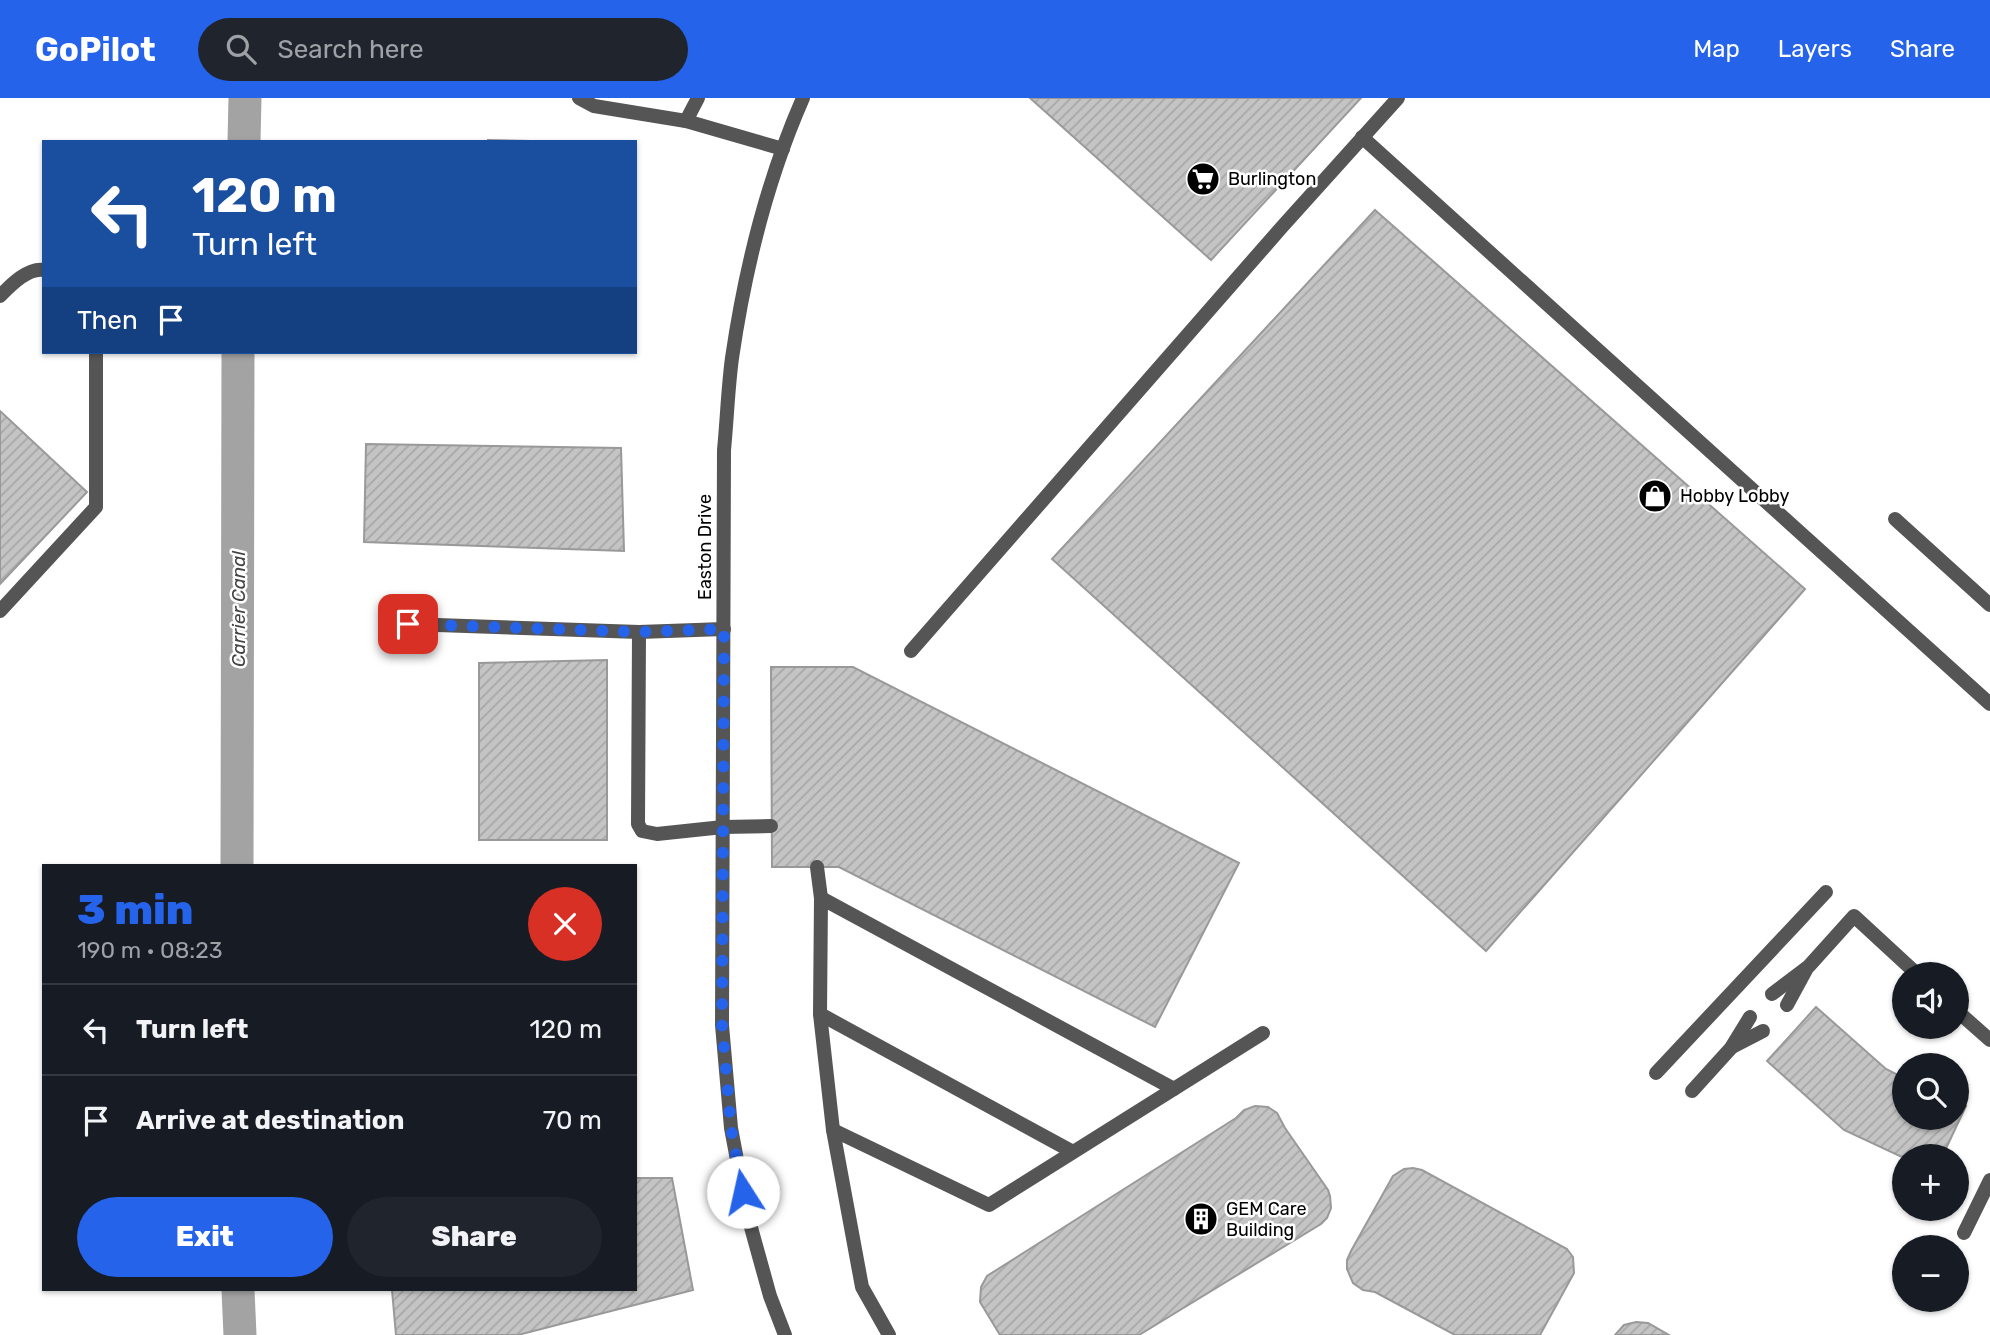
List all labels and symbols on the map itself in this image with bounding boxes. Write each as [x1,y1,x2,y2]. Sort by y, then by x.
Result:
supermarket icon: Burlington [1184,160,1222,198]
place label: Burlington [1228,168,1316,190]
shop icon: Hobby Lobby [1636,477,1674,515]
place label: Hobby Lobby [1680,485,1789,507]
street label: Easton Drive [694,494,716,600]
water label: Carrier Canal [227,551,250,667]
pin [378,594,438,654]
position arrow [706,1155,780,1229]
place label: GEM Care Building [1226,1198,1307,1241]
building icon: GEM Care Building [1182,1200,1220,1238]

